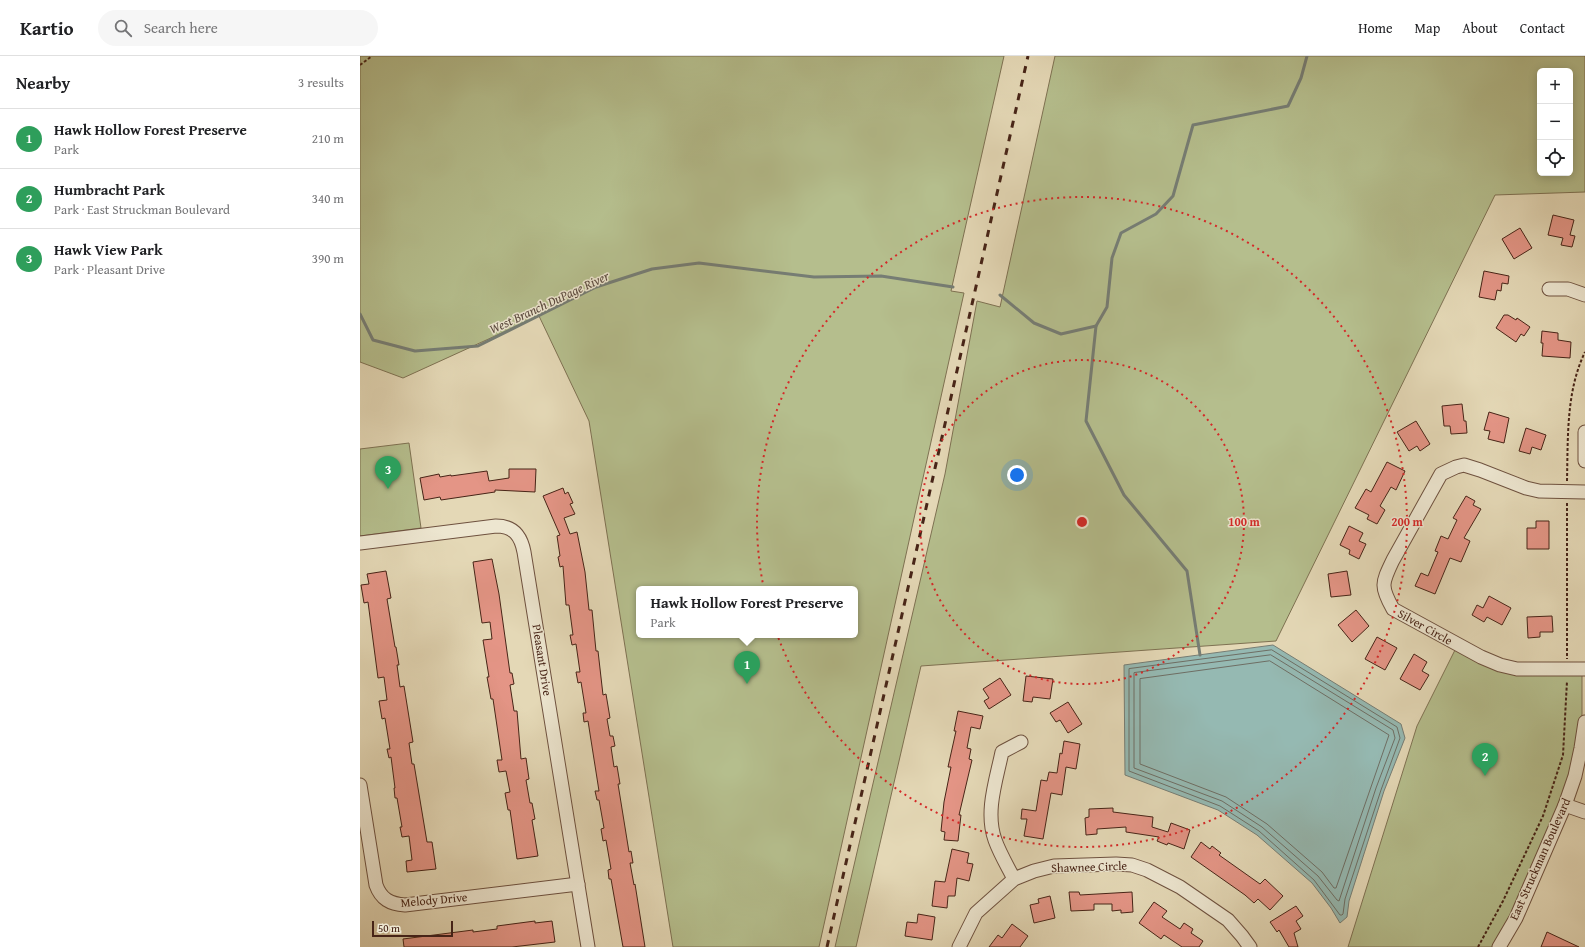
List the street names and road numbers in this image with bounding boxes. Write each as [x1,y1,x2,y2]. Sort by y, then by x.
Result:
street label: Silver Circle [1395,605,1456,649]
street label: Pleasant Drive [528,623,557,697]
street label: East Struckman Boulevard [1505,794,1574,923]
street label: Shawnee Circle [1051,857,1128,876]
street label: Melody Drive [400,888,468,911]

